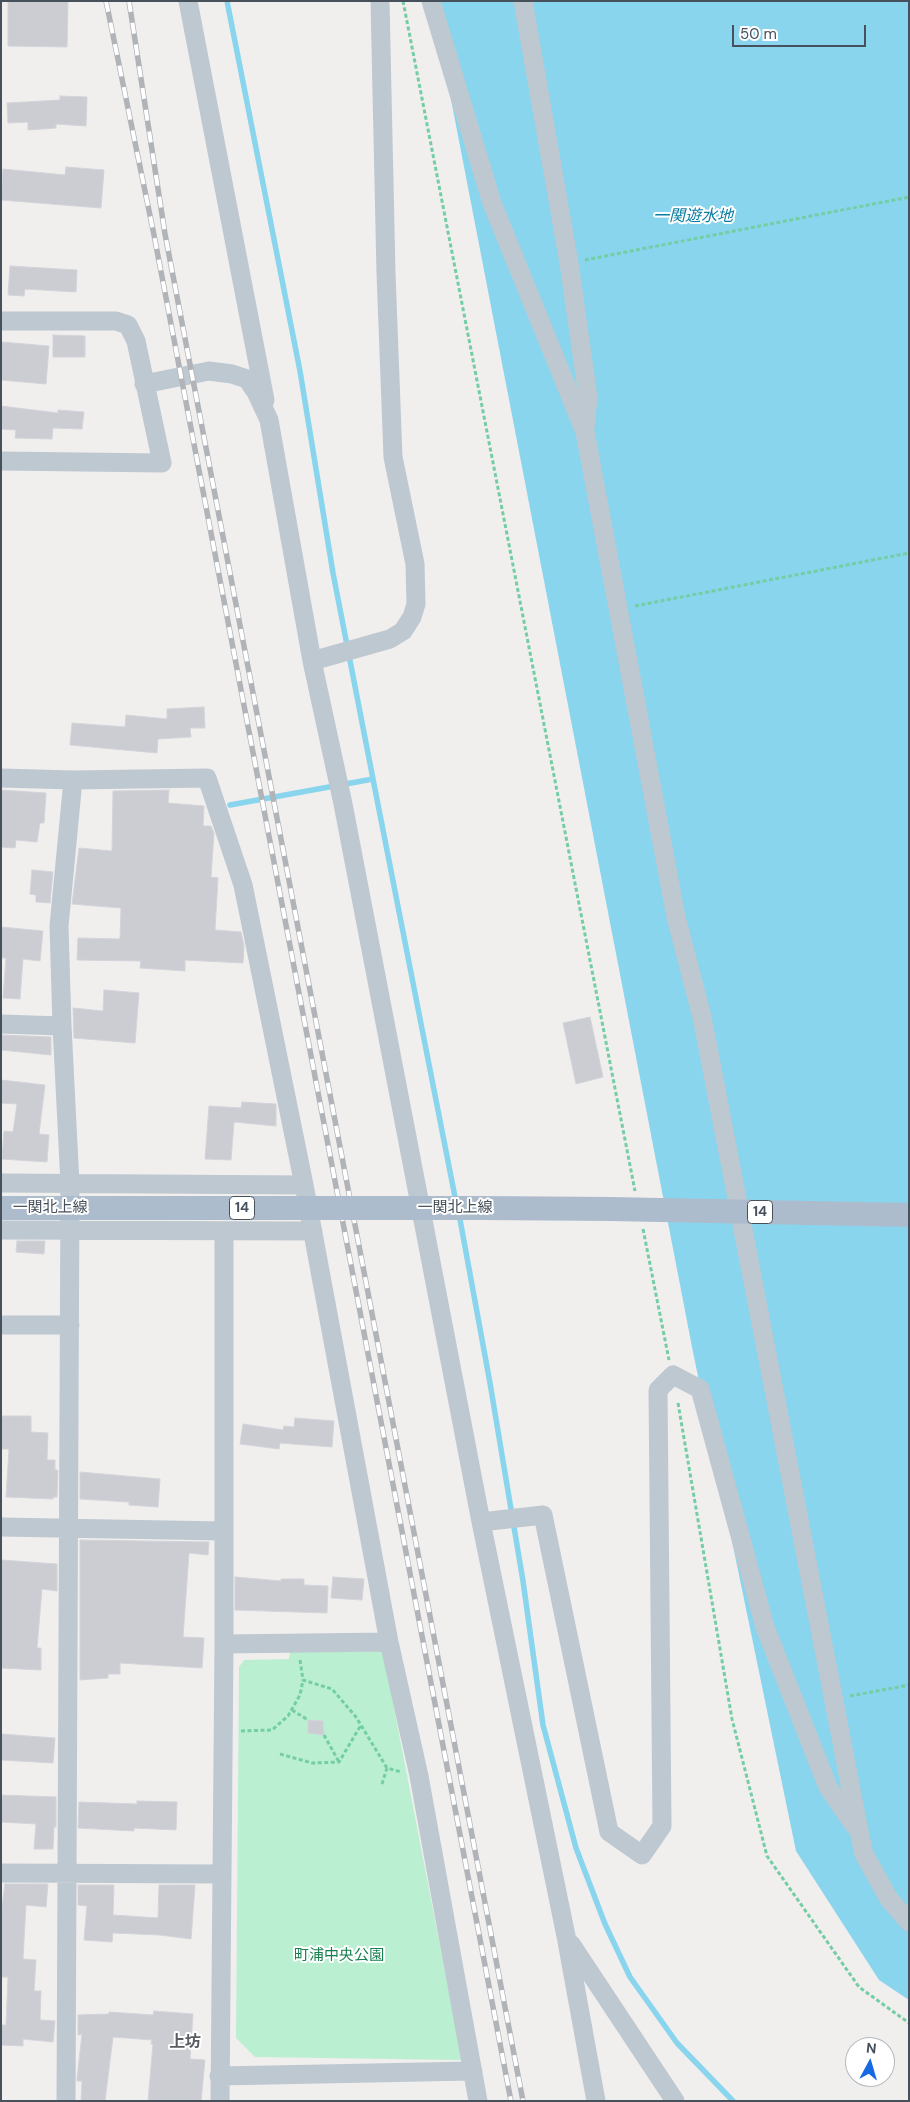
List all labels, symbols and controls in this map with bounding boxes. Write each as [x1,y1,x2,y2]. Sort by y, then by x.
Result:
scale bar [735,15,869,47]
text: 50 m [740,24,777,44]
water label: 一関遊水地 [653,207,733,227]
road number: 14 [230,1196,254,1220]
street label: 一関北上線 [13,1199,87,1217]
street label: 一関北上線 [418,1199,492,1217]
road number: 14 [748,1200,772,1224]
park label: 町浦中央公園 [294,1947,384,1965]
district label: 上坊 [169,2033,201,2053]
north arrow [845,2037,895,2087]
text: N [865,2039,877,2058]

